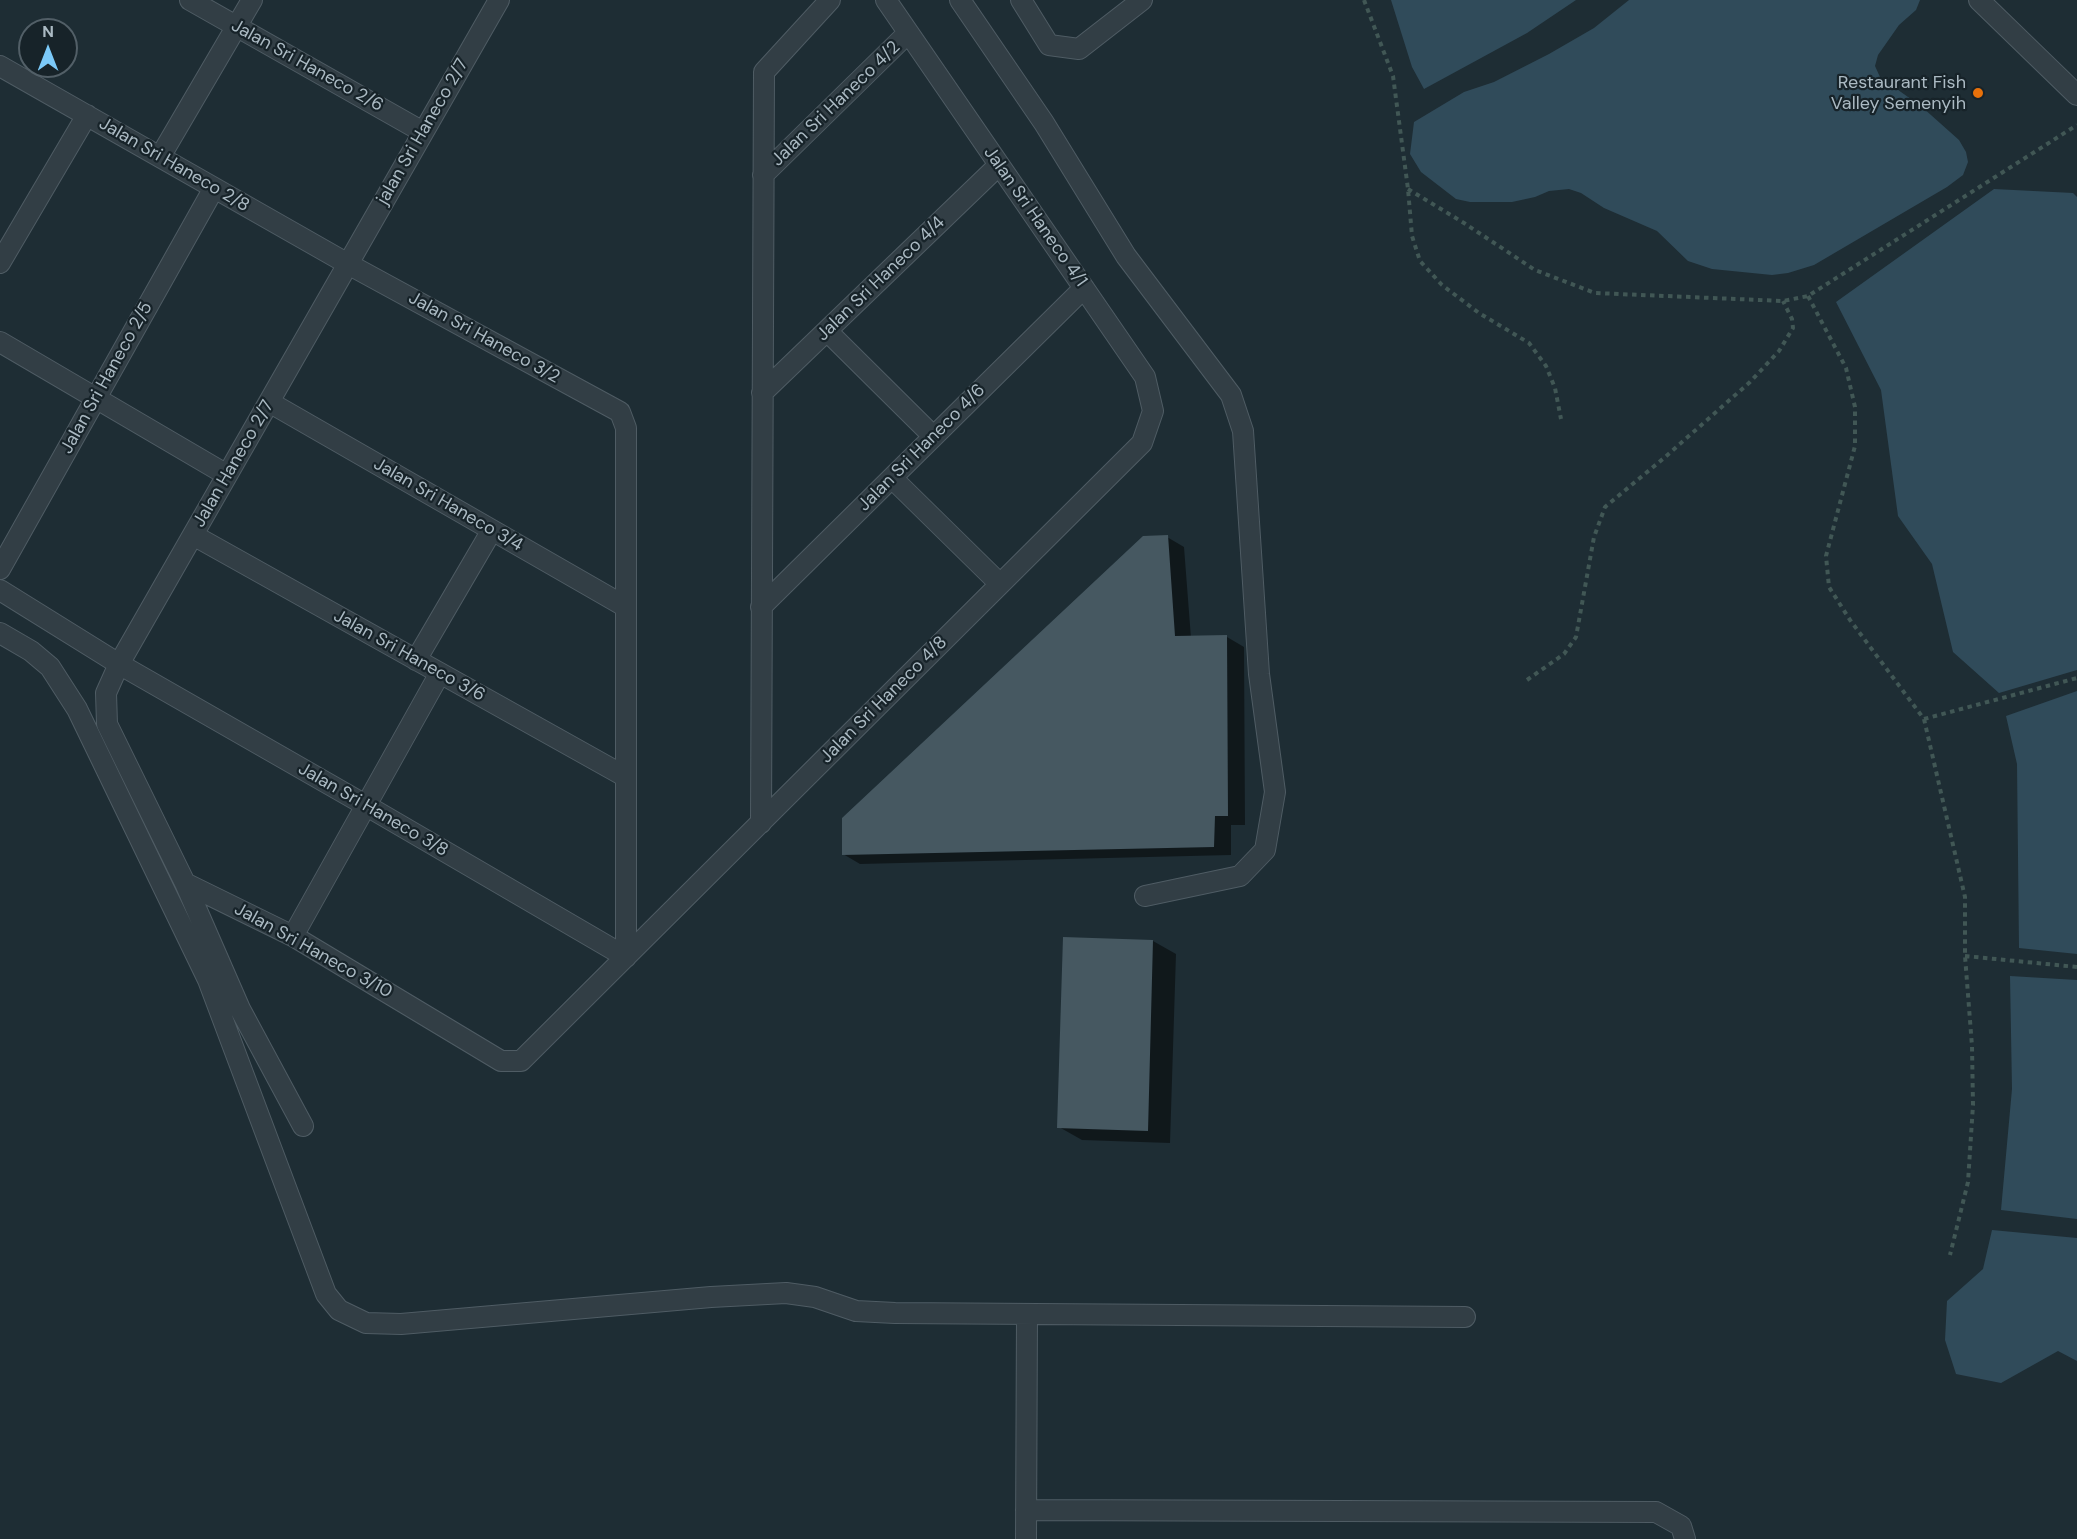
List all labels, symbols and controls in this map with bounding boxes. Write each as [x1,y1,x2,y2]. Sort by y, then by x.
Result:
street label: Jalan Sri Haneco 2/6 [227,15,387,117]
north arrow [18,18,78,78]
text: N [42,21,54,42]
street label: Jalan Sri Haneco 4/2 [767,37,905,171]
street label: jalan Sri Haneco 2/7 [372,55,474,209]
place label: Restaurant Fish Valley Semenyih [1831,72,1966,115]
marker: Restaurant Fish Valley Semenyih [1971,86,1985,100]
street label: Jalan Sri Haneco 2/8 [95,113,253,217]
street label: Jalan Sri Haneco 4/1 [979,143,1091,291]
street label: Jalan Sri Haneco 4/4 [812,212,950,346]
street label: Jalan Sri Haneco 3/2 [405,287,563,389]
street label: Jalan Sri Haneco 2/5 [56,298,158,458]
street label: Jalan Sri Haneco 4/6 [854,380,990,516]
street label: Jalan Haneco 2/7 [189,397,279,531]
street label: Jalan Sri Haneco 3/4 [369,453,527,557]
street label: Jalan Sri Haneco 3/6 [329,605,489,707]
street label: Jalan Sri Haneco 4/8 [816,632,952,768]
street label: Jalan Sri Haneco 3/8 [294,758,452,862]
street label: Jalan Sri Haneco 3/10 [230,899,396,1003]

